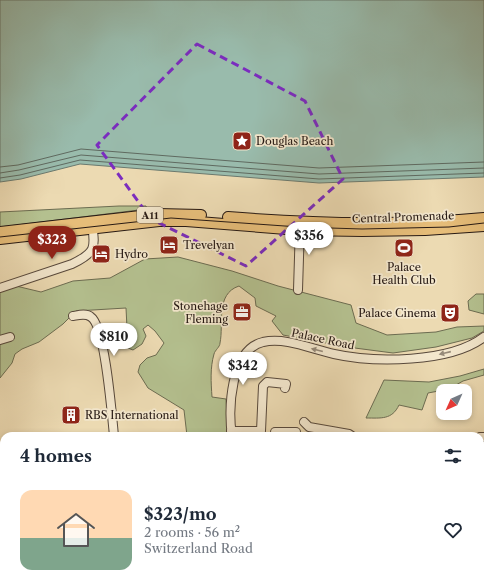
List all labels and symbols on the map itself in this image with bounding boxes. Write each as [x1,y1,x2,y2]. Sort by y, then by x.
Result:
place icon: Douglas Beach [231,130,253,152]
place label: Douglas Beach [256,134,333,148]
road number: A11 [137,207,163,223]
street label: Central Promenade [352,208,454,226]
pin: $356 [285,222,333,256]
pin: $323 [28,226,76,260]
hotel icon: Trevelyan [158,234,180,256]
sports icon: Palace Health Club [393,237,415,259]
place label: Trevelyan [183,238,235,252]
hotel icon: Hydro [90,243,112,265]
place label: Hydro [115,247,148,261]
place label: Palace Health Club [372,260,436,287]
place label: Stonehage Fleming [173,299,228,326]
office icon: Stonehage Fleming [231,301,253,323]
theatre icon: Palace Cinema [439,302,461,324]
place label: Palace Cinema [358,306,436,320]
pin: $810 [90,323,138,357]
street label: Palace Road [290,325,356,353]
one-way arrow [310,346,323,352]
one-way arrow [439,350,451,356]
pin: $342 [219,352,267,386]
north arrow [436,384,472,420]
building icon: RBS International [60,404,82,426]
place label: RBS International [85,408,179,422]

